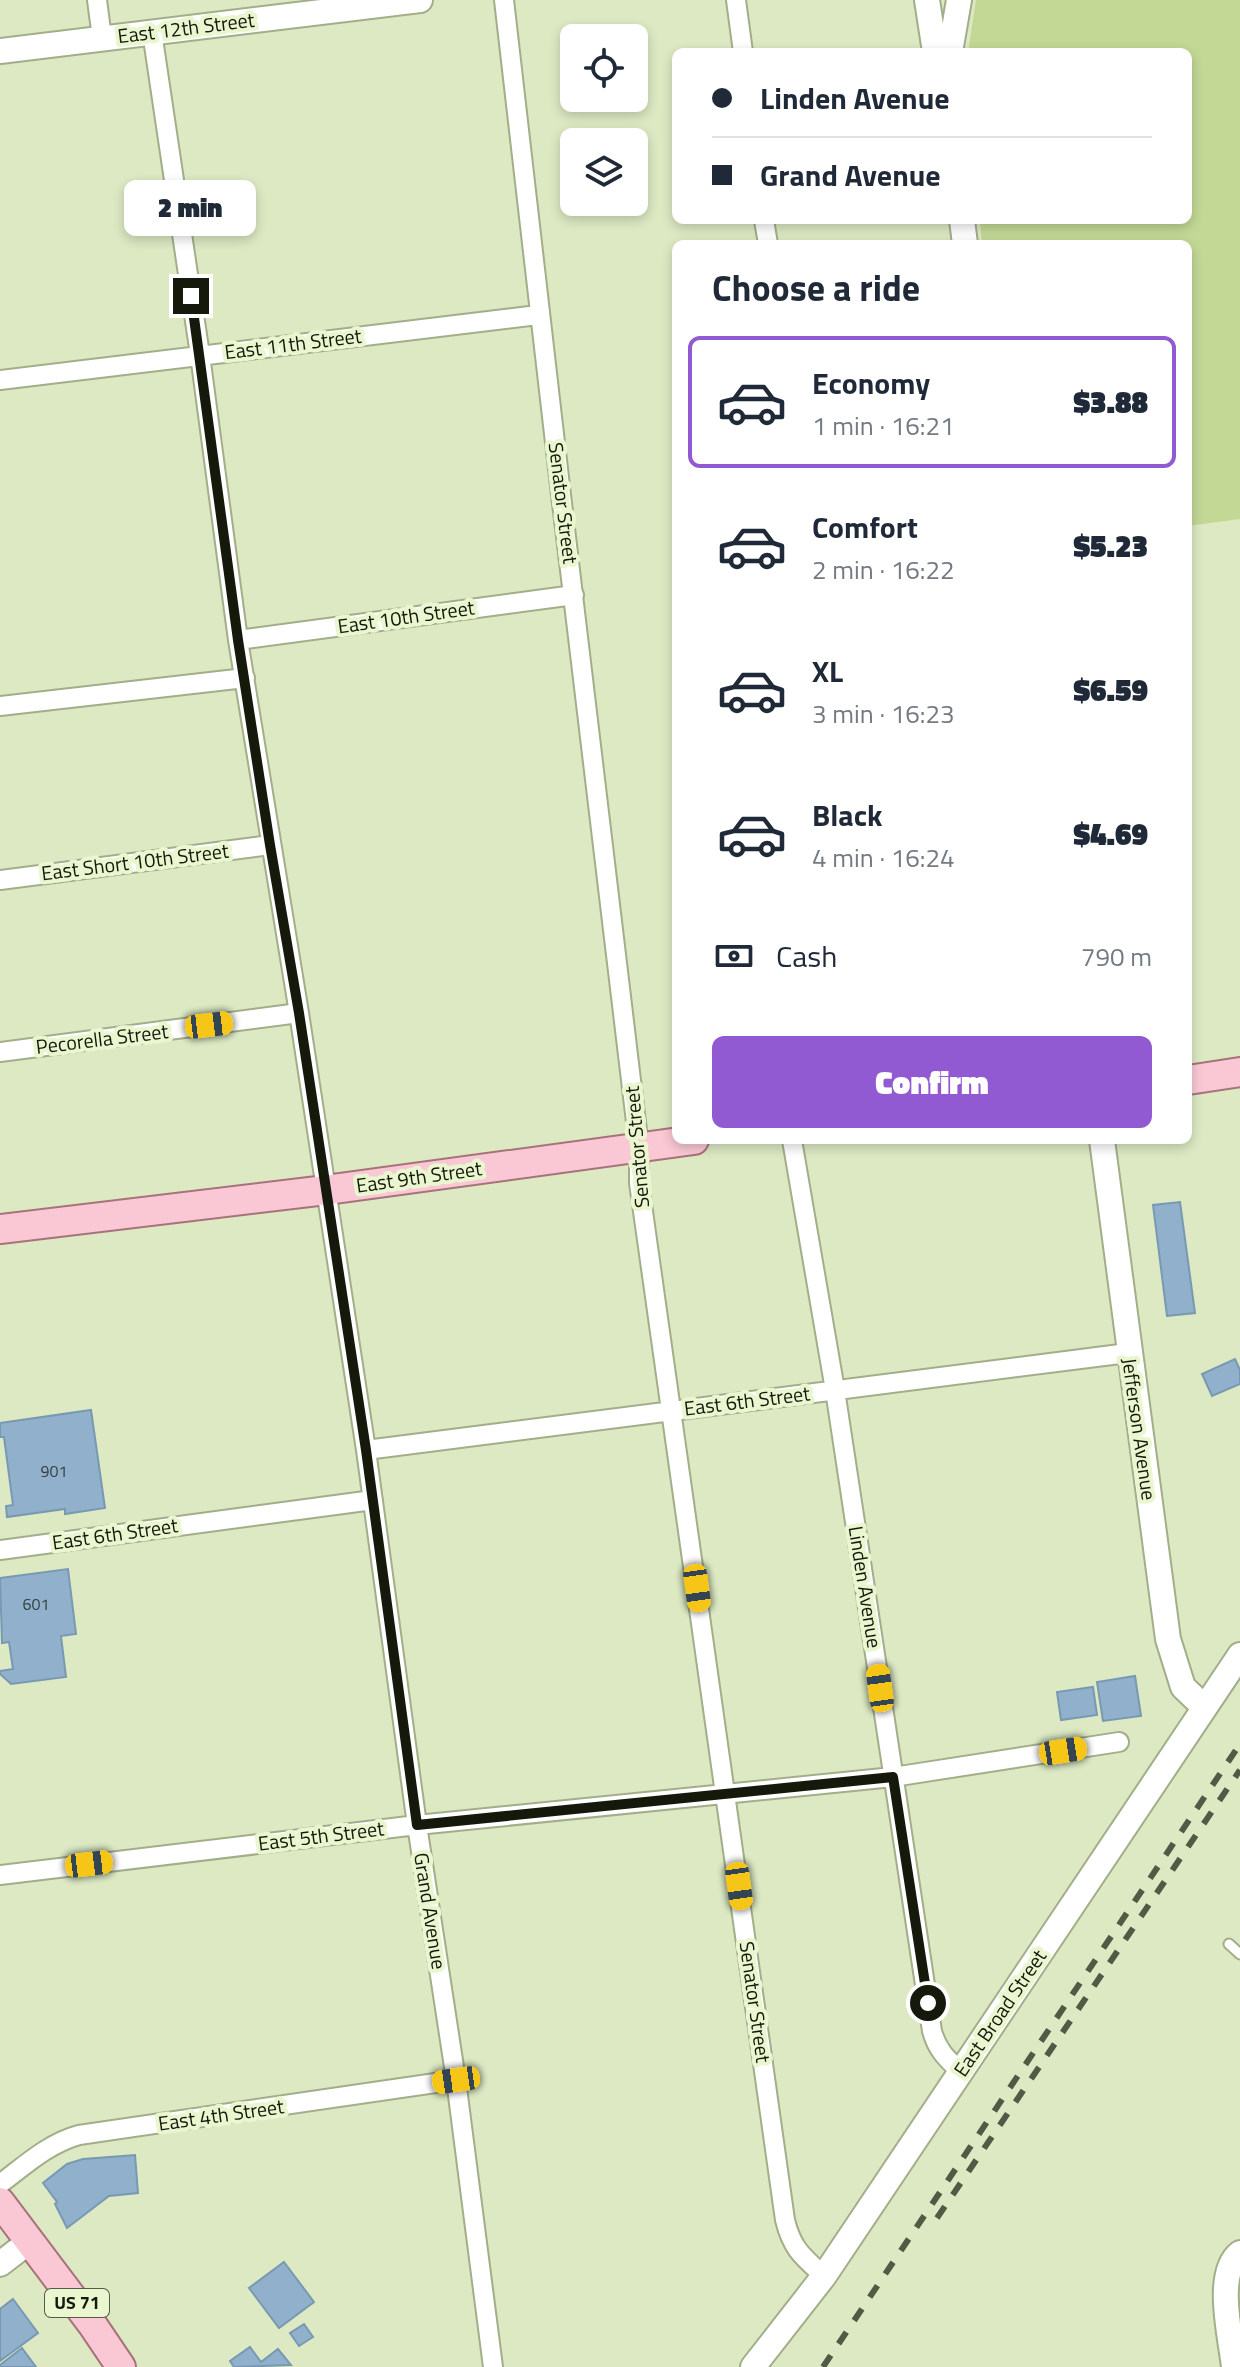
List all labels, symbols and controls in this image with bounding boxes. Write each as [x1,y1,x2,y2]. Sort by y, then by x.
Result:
street label: East 12th Street [116,4,256,51]
map controls [560,24,648,216]
button: locate [560,24,648,112]
text: Linden Avenue [760,75,950,121]
button: layers [560,128,648,216]
text: Grand Avenue [760,152,941,198]
callout: 2 min [125,180,257,236]
text: 2 min [158,188,222,227]
text: Choose a ride [712,260,920,315]
route end [173,278,209,314]
street label: East 11th Street [223,320,363,367]
text: Economy [812,360,930,406]
icon: car [716,366,788,438]
text: $3.88 [1074,379,1148,425]
text: 1 min · 16:21 [812,406,955,445]
street label: Senator Street [541,440,586,565]
text: Comfort [812,504,918,550]
icon: car [716,510,788,582]
text: $5.23 [1074,523,1148,569]
text: 2 min · 16:22 [812,550,955,589]
street label: East 10th Street [335,592,476,641]
text: XL [812,648,843,694]
icon: car [716,654,788,726]
text: $6.59 [1074,667,1148,713]
text: 3 min · 16:23 [812,694,955,733]
text: Black [812,792,883,838]
icon: car [716,798,788,870]
text: $4.69 [1074,811,1148,857]
street label: East Short 10th Street [40,835,230,888]
text: 4 min · 16:24 [812,838,955,877]
text: Cash [776,933,837,979]
icon: cash [712,934,756,978]
text: 790 m [1081,937,1152,976]
car [184,1010,234,1040]
street label: Pecorella Street [34,1015,170,1062]
button: Confirm [712,1036,1152,1128]
street label: Senator Street [616,1085,657,1209]
street label: East 9th Street [354,1152,484,1201]
street label: Jefferson Avenue [1114,1356,1165,1502]
street label: East 6th Street [682,1377,812,1424]
house number: 901 [41,1459,67,1483]
street label: East 6th Street [50,1509,180,1558]
street label: Linden Avenue [841,1524,890,1650]
car [682,1563,712,1613]
house number: 601 [23,1592,49,1616]
car [865,1663,895,1713]
car [1037,1735,1089,1767]
street label: East 5th Street [256,1812,386,1859]
car [64,1849,114,1879]
street label: Grand Avenue [406,1850,455,1971]
car [724,1861,754,1911]
street label: Senator Street [732,1939,779,2065]
street label: East Broad Street [945,1943,1054,2083]
route start [910,1985,946,2021]
car [431,2065,481,2095]
street label: East 4th Street [156,2090,286,2139]
road number: US 71 [45,2289,109,2317]

